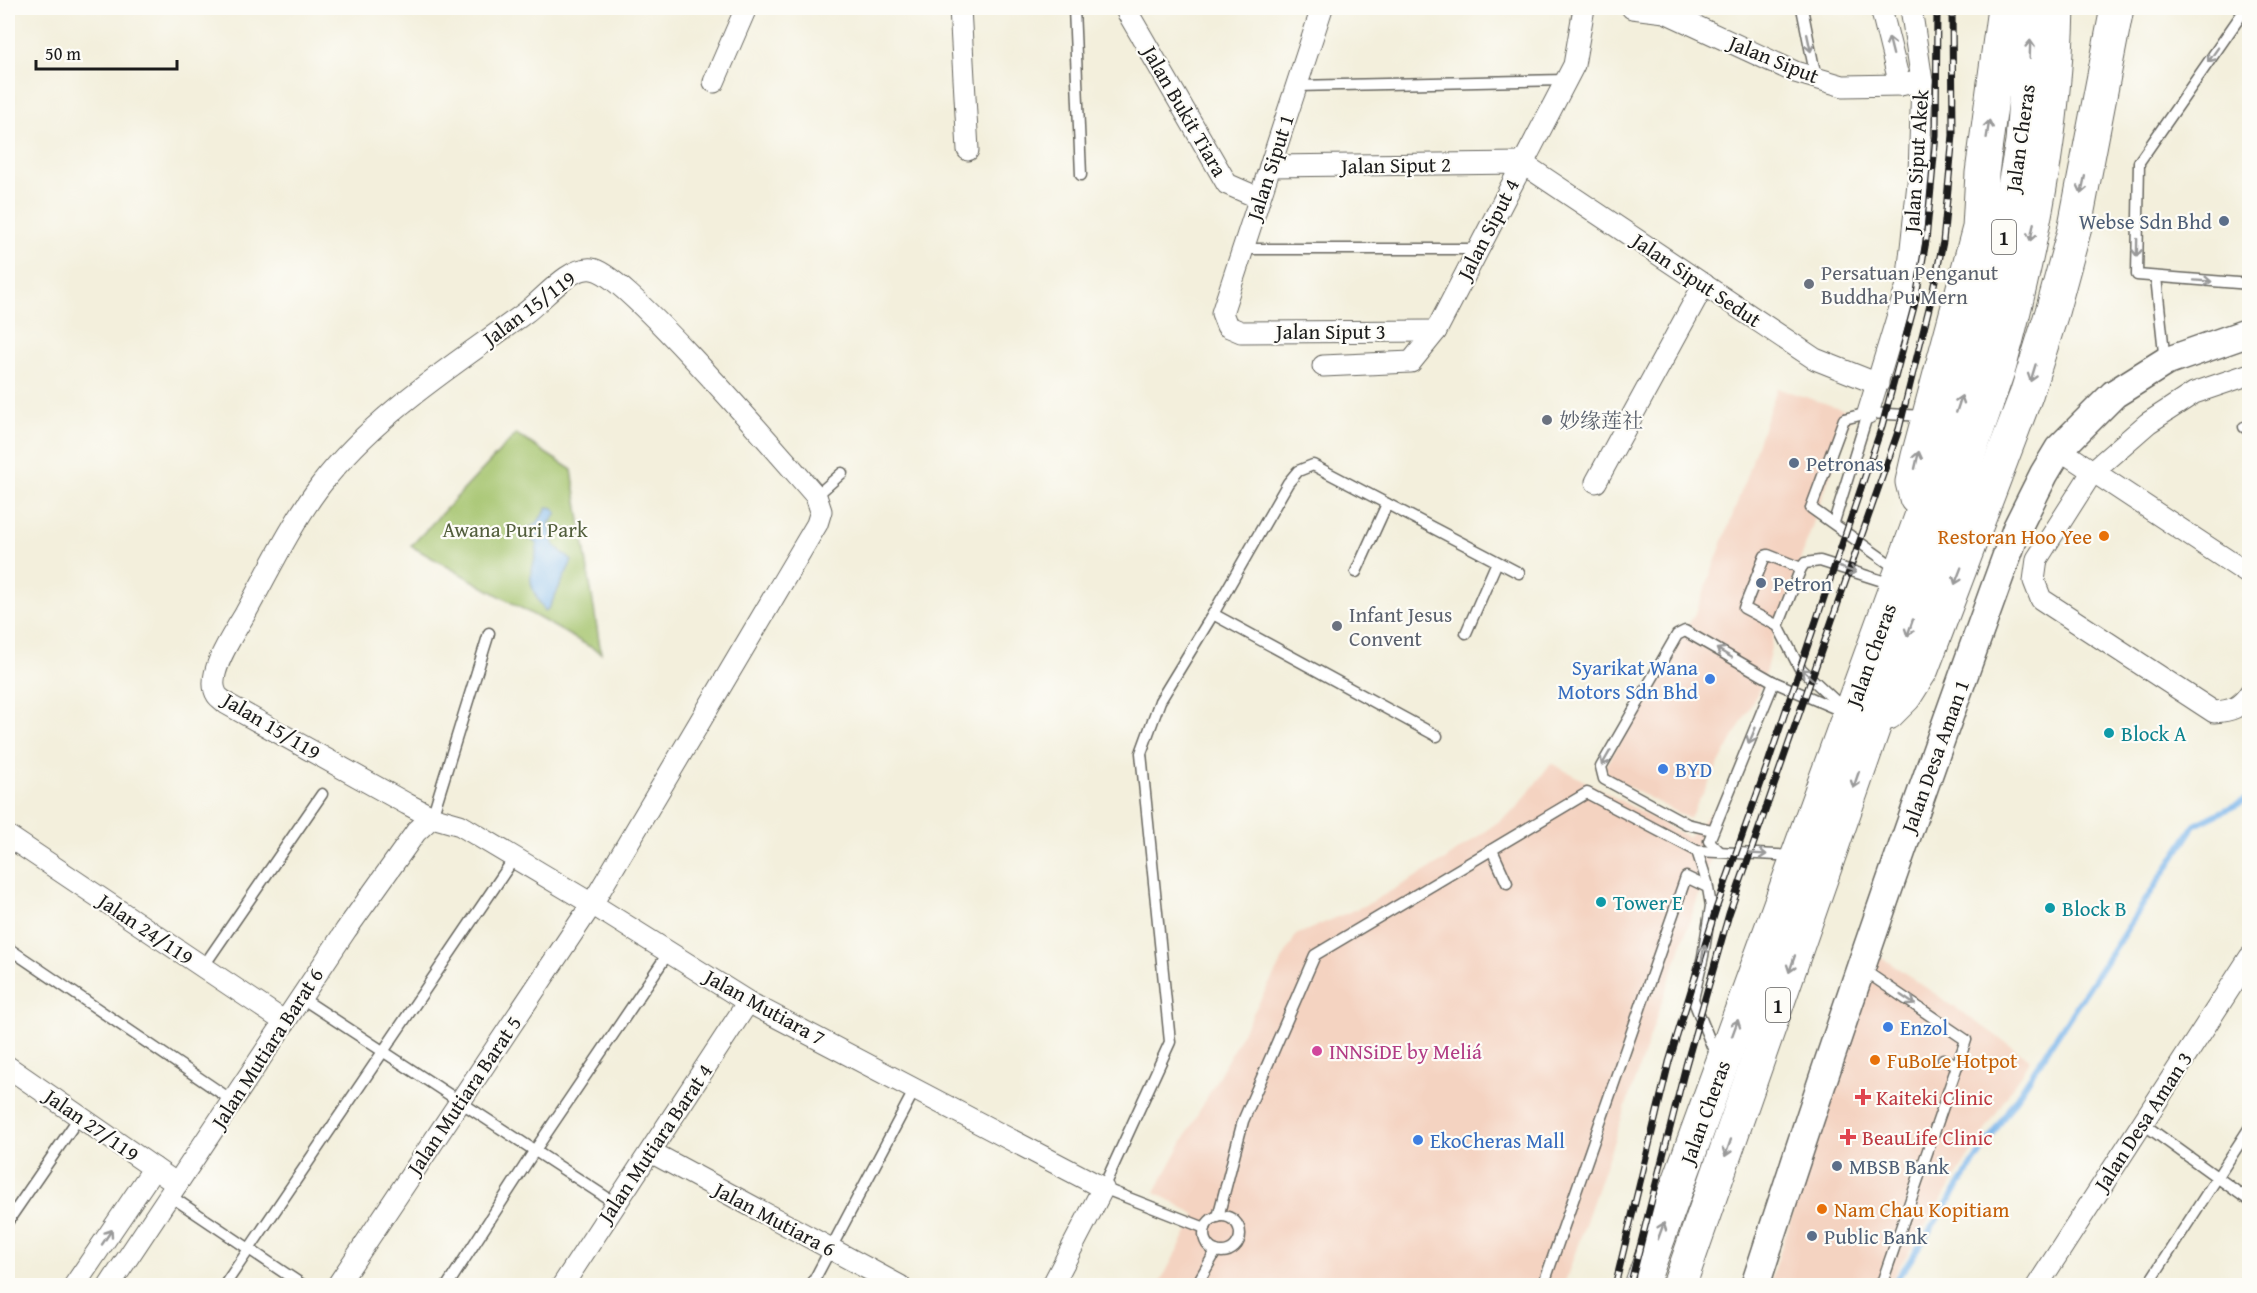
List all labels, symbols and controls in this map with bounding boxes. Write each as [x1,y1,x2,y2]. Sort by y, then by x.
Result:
street label: Jalan Siput [1721,26,1824,91]
scale bar [36,33,177,71]
one-way arrow [1804,33,1815,52]
street label: Jalan Bukit Tiara [1133,37,1235,182]
one-way arrow [1884,37,1896,56]
text: 50 m [45,40,81,67]
one-way arrow [2024,40,2035,60]
one-way arrow [2207,47,2219,63]
street label: Jalan Cheras [1997,82,2043,197]
street label: Jalan Siput Akek [1895,88,1936,236]
street label: Jalan Siput 1 [1237,110,1302,227]
one-way arrow [1983,119,1994,139]
street label: Jalan Siput 2 [1338,149,1451,182]
street label: Jalan Siput 4 [1448,173,1527,288]
one-way arrow [2077,175,2089,194]
place label: Webse Sdn Bhd [2079,206,2213,237]
marker: Webse Sdn Bhd [2217,214,2231,228]
road number: 1 [1992,220,2016,254]
one-way arrow [2026,222,2037,241]
street label: Jalan Siput Sedut [1624,224,1768,335]
one-way arrow [2131,238,2143,258]
place label: Persatuan Penganut Buddha Pu Mern [1821,257,1999,312]
street label: Jalan 15/119 [474,263,582,355]
one-way arrow [2192,275,2212,286]
marker: Persatuan Penganut Buddha Pu Mern [1802,277,1816,291]
street label: Jalan Siput 3 [1273,316,1386,347]
one-way arrow [2027,363,2038,382]
one-way arrow [1955,395,1966,414]
place label: 妙缘莲社 [1559,405,1643,436]
marker: 妙缘莲社 [1540,413,1554,427]
place label: Petronas [1806,448,1884,479]
one-way arrow [1911,451,1923,470]
marker: Petronas [1787,456,1801,470]
park label: Awana Puri Park [442,514,588,545]
place label: Restoran Hoo Yee [1938,521,2092,552]
marker: Restoran Hoo Yee [2097,529,2111,543]
one-way arrow [1838,565,1857,576]
one-way arrow [1952,566,1963,584]
place label: Petron [1773,568,1833,599]
marker: Petron [1754,576,1768,590]
place label: Infant Jesus Convent [1349,599,1452,654]
street label: Jalan Cheras [1837,599,1904,714]
one-way arrow [1903,618,1914,636]
marker: Infant Jesus Convent [1330,619,1344,633]
one-way arrow [1715,647,1733,658]
place label: Syarikat Wana Motors Sdn Bhd [1558,652,1699,707]
one-way arrow [1800,667,1815,682]
marker: Syarikat Wana Motors Sdn Bhd [1703,672,1717,686]
street label: Jalan Desa Aman 1 [1892,675,1977,840]
street label: Jalan 15/119 [215,683,327,767]
place label: Block A [2121,718,2187,749]
one-way arrow [1746,726,1757,745]
marker: Block A [2102,726,2116,740]
one-way arrow [1600,749,1612,766]
place label: BYD [1675,754,1712,785]
marker: BYD [1656,762,1670,776]
one-way arrow [1850,770,1861,789]
one-way arrow [1748,848,1768,859]
street label: Jalan 24/119 [90,884,200,972]
place label: Tower E [1613,887,1683,918]
place label: Block B [2062,893,2127,924]
marker: Tower E [1594,895,1608,909]
marker: Block B [2043,901,2057,915]
one-way arrow [1698,943,1709,963]
one-way arrow [1786,954,1797,973]
street label: Jalan Mutiara 7 [696,960,831,1053]
street label: Jalan Mutiara Barat 6 [202,962,331,1137]
road number: 1 [1766,988,1790,1022]
one-way arrow [1899,995,1916,1007]
street label: Jalan Mutiara Barat 5 [397,1009,529,1183]
place label: Enzol [1900,1012,1948,1043]
one-way arrow [1731,1019,1742,1037]
marker: Enzol [1881,1020,1895,1034]
place label: INNSiDE by Meliá [1329,1036,1482,1067]
marker: INNSiDE by Meliá [1310,1044,1324,1058]
place label: FuBoLe Hotpot [1887,1045,2018,1076]
street label: Jalan Desa Aman 3 [2085,1045,2200,1199]
marker: FuBoLe Hotpot [1868,1053,1882,1067]
street label: Jalan Cheras [1671,1056,1738,1171]
street label: Jalan Mutiara Barat 4 [588,1057,720,1231]
street label: Jalan 27/119 [36,1079,146,1169]
place label: Kaiteki Clinic [1876,1082,1993,1113]
marker: Kaiteki Clinic [1854,1088,1872,1106]
place label: BeauLife Clinic [1862,1122,1993,1153]
place label: EkoCheras Mall [1430,1125,1565,1156]
marker: BeauLife Clinic [1839,1128,1857,1146]
marker: EkoCheras Mall [1411,1133,1425,1147]
one-way arrow [1721,1138,1732,1157]
place label: MBSB Bank [1849,1151,1950,1182]
marker: MBSB Bank [1830,1159,1844,1173]
street label: Jalan Mutiara 6 [706,1173,841,1264]
place label: Nam Chau Kopitiam [1834,1194,2009,1225]
marker: Nam Chau Kopitiam [1815,1202,1829,1216]
place label: Public Bank [1824,1221,1928,1252]
one-way arrow [1657,1222,1668,1240]
marker: Public Bank [1805,1229,1819,1243]
one-way arrow [101,1230,113,1246]

